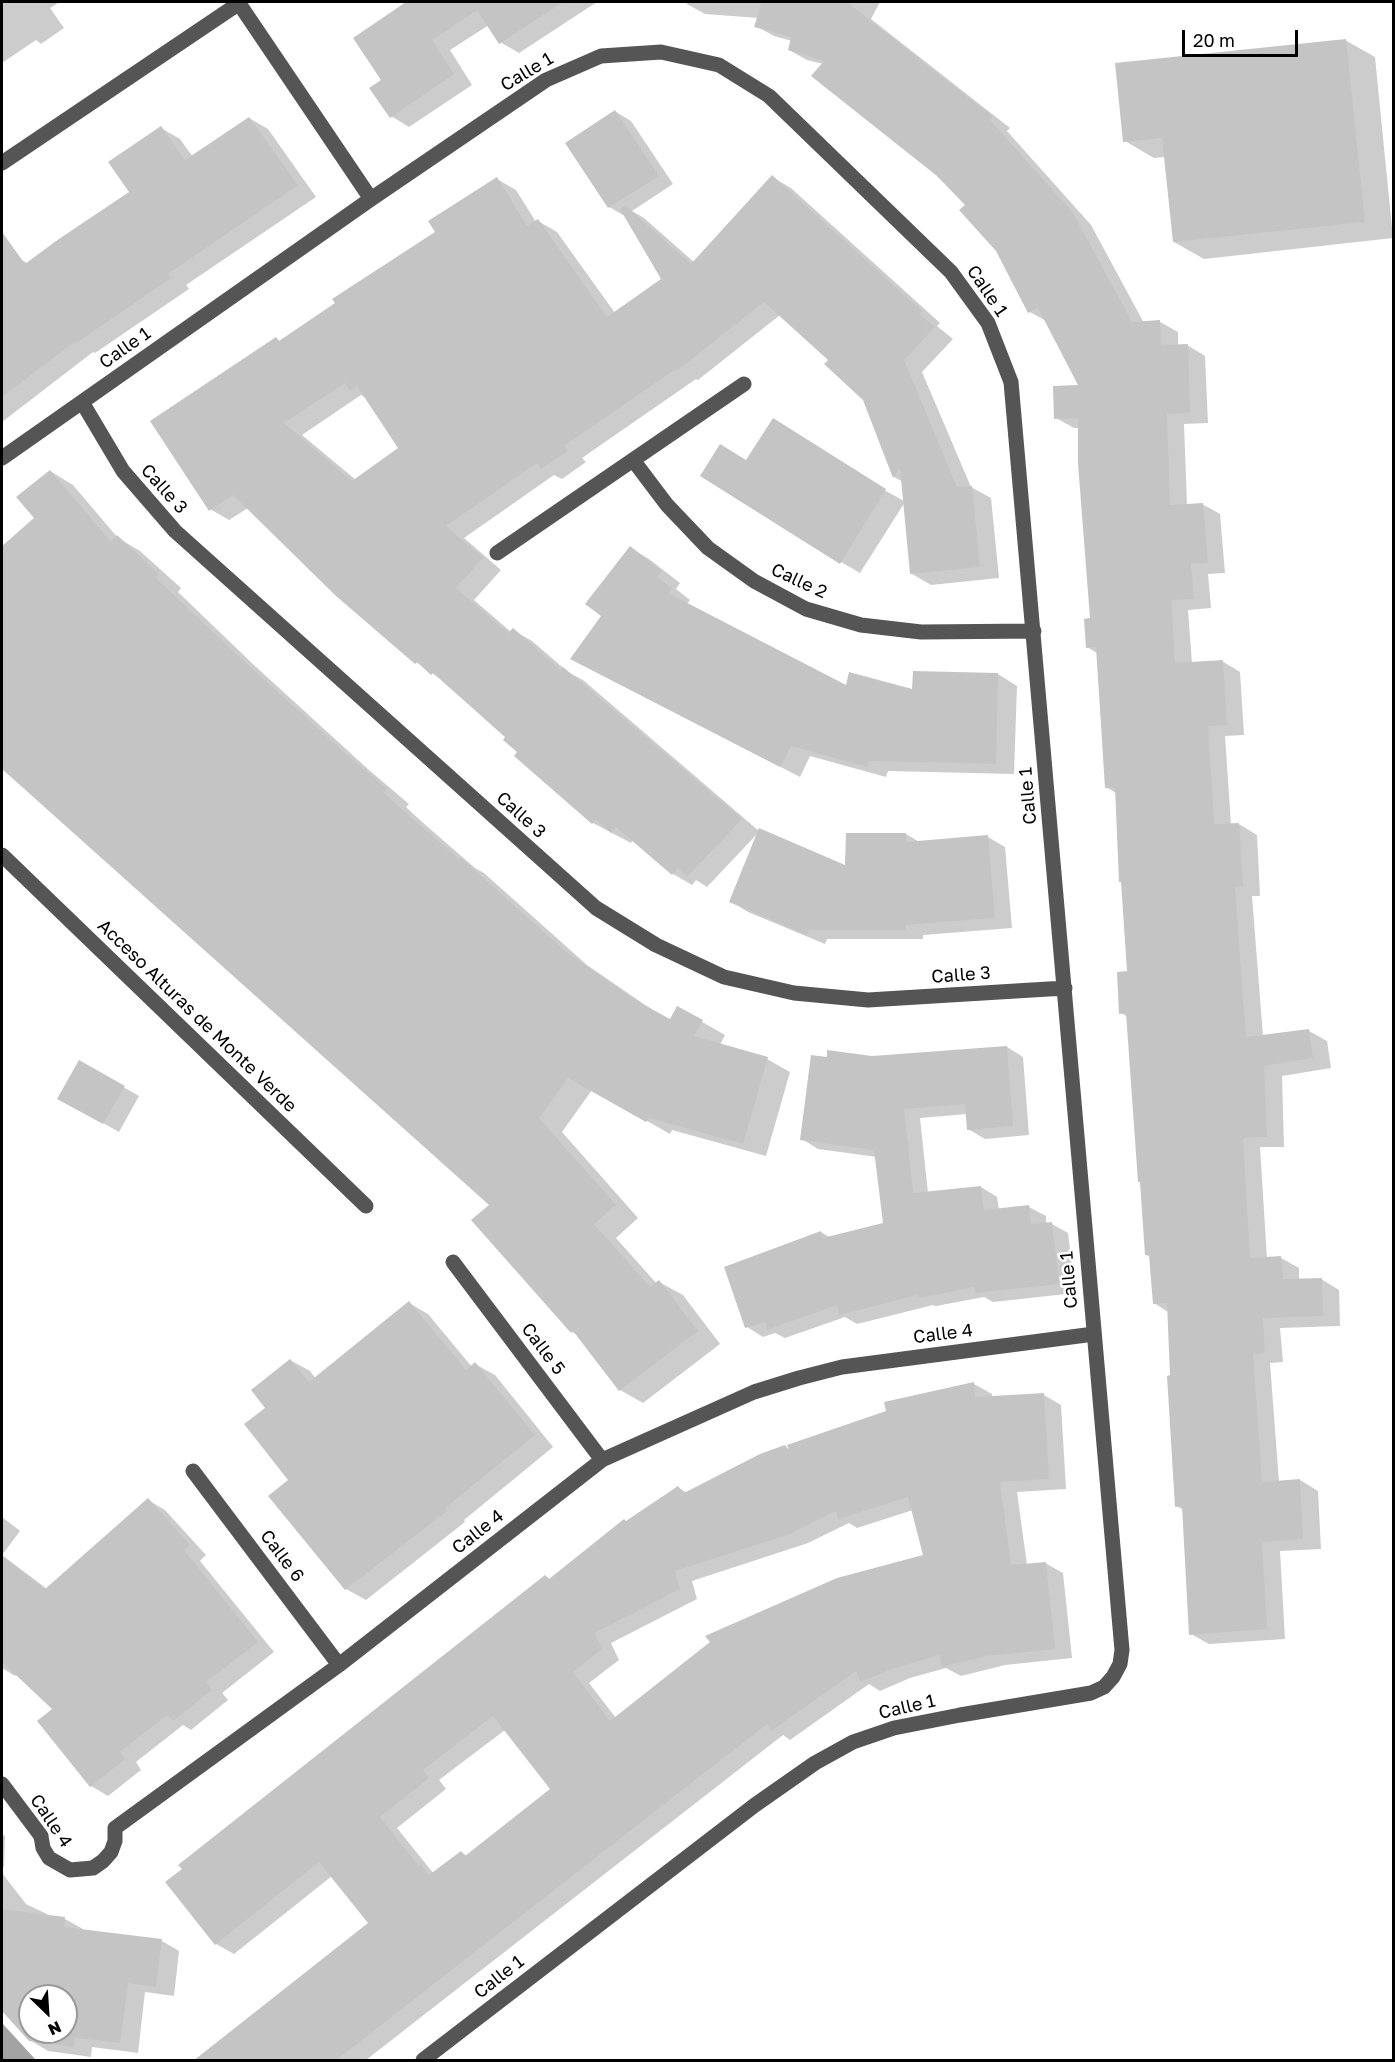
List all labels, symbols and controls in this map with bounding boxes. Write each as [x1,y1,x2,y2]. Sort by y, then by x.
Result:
scale bar [1185,18,1300,56]
text: 20 m [1193,29,1235,51]
street label: Calle 1 [497,48,557,96]
street label: Calle 1 [962,261,1012,321]
street label: Calle 1 [95,323,155,373]
street label: Calle 3 [136,460,192,518]
street label: Calle 2 [768,559,830,603]
street label: Calle 1 [1015,766,1041,826]
street label: Calle 3 [492,787,550,843]
street label: Acceso Alturas de Monte Verde [93,915,301,1117]
street label: Calle 3 [931,962,991,988]
street label: Calle 1 [1056,1250,1082,1310]
street label: Calle 5 [517,1319,569,1379]
street label: Calle 4 [912,1320,974,1348]
street label: Calle 4 [448,1505,508,1559]
street label: Calle 6 [255,1526,309,1586]
street label: Calle 1 [877,1690,937,1724]
street label: Calle 4 [25,1790,77,1852]
street label: Calle 1 [470,1951,528,2003]
north arrow [18,1984,78,2044]
text: N [45,2017,65,2040]

